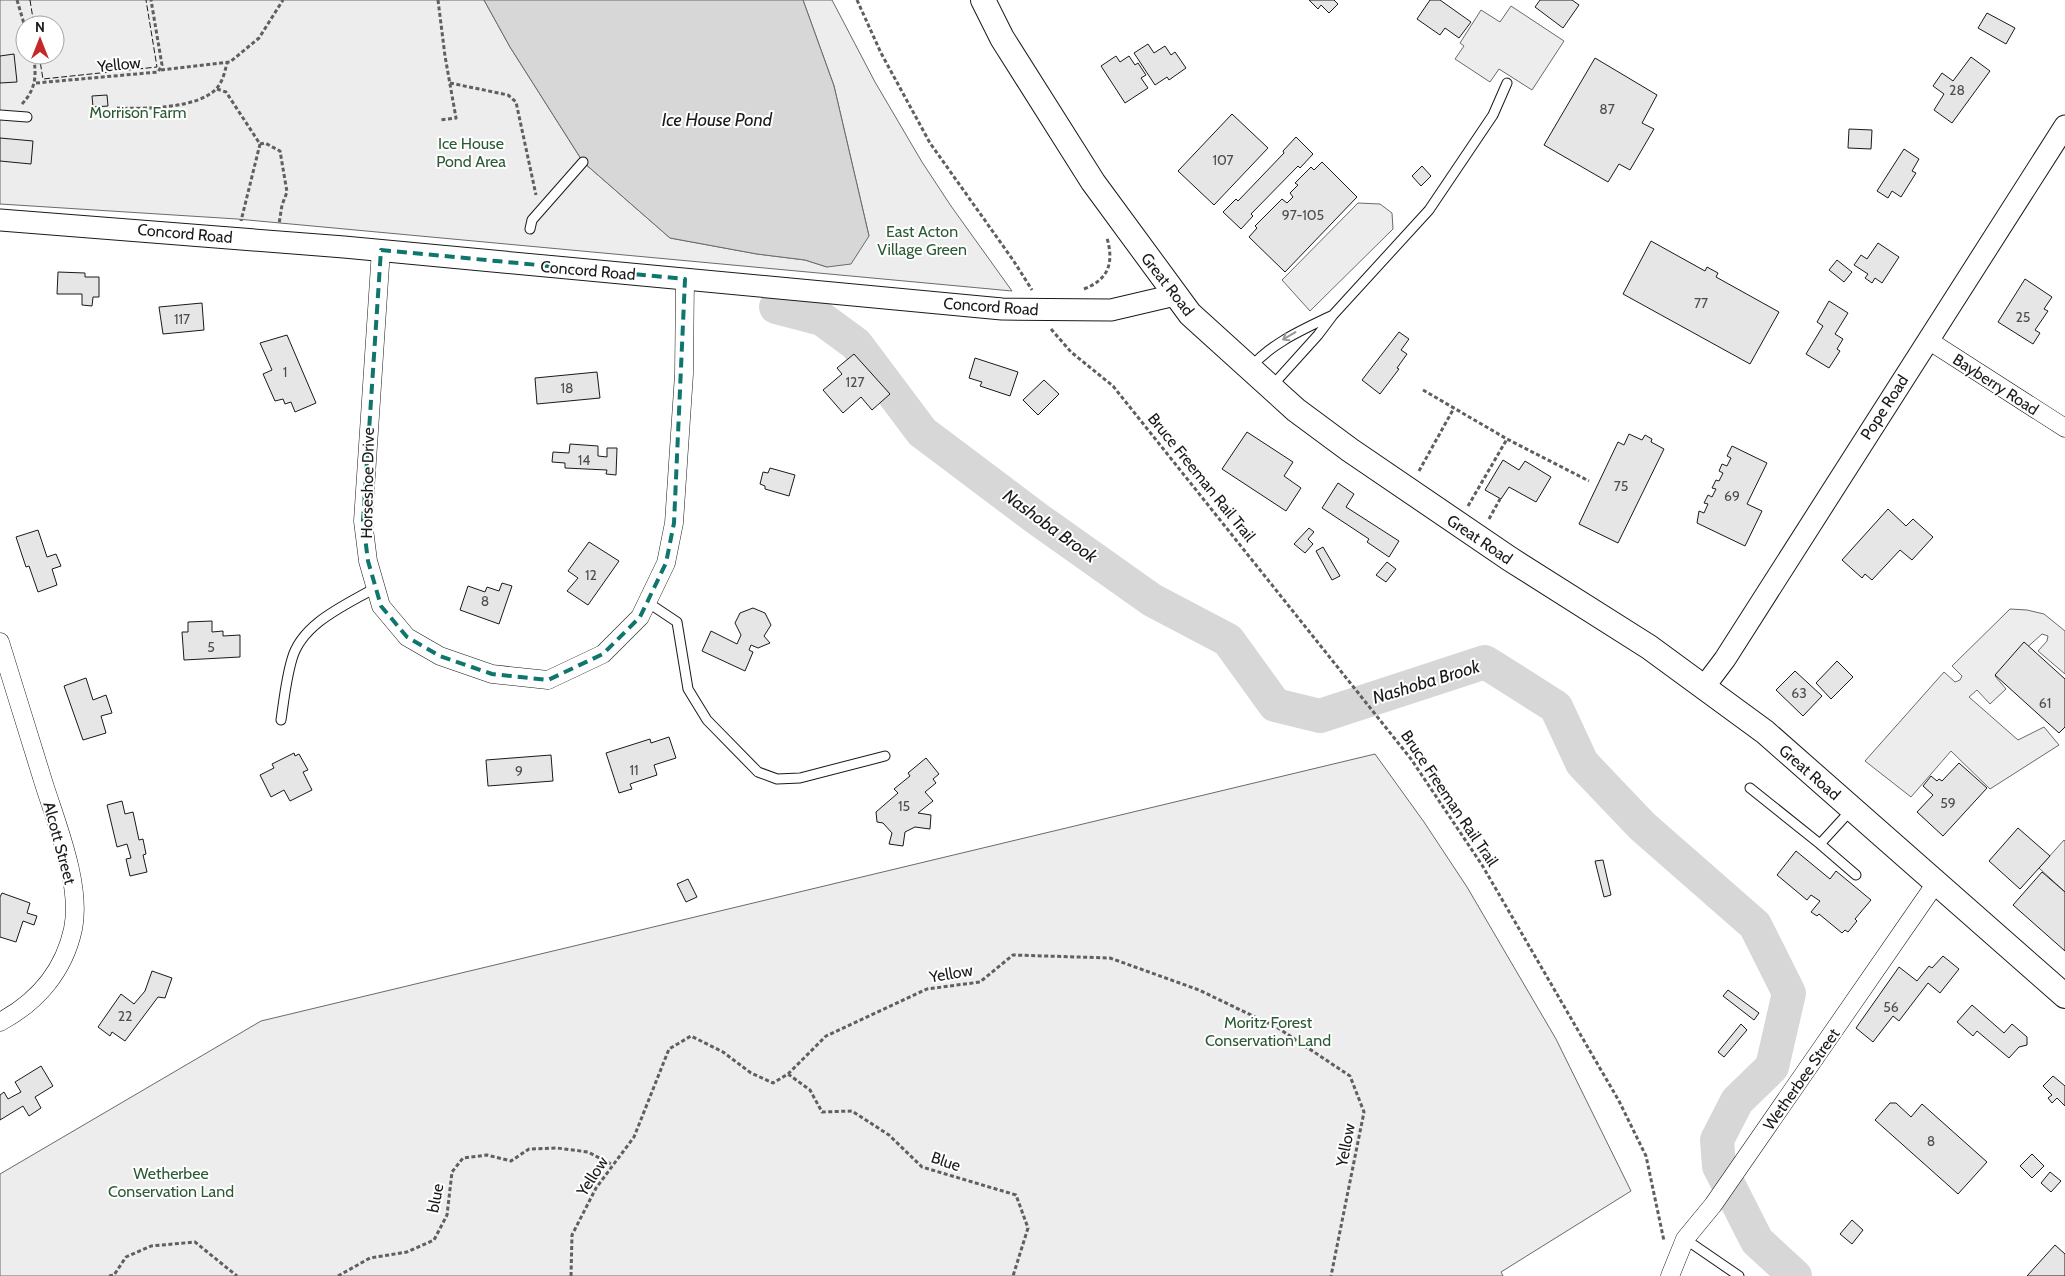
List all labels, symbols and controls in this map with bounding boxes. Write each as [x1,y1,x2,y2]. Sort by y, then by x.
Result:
north arrow [15,15,65,65]
text: N [35,18,45,36]
street label: Yellow [95,53,142,76]
house number: 28 [1949,81,1965,99]
house number: 87 [1599,100,1615,118]
park label: Morrison Farm [89,103,187,122]
water label: Ice House Pond [662,109,773,131]
park label: Ice House Pond Area [436,134,506,171]
house number: 107 [1212,151,1234,169]
house number: 97-105 [1282,206,1324,224]
street label: Concord Road [137,220,233,247]
park label: East Acton Village Green [877,222,967,259]
street label: Great Road [1137,249,1198,320]
street label: Concord Road [540,257,636,284]
street label: Concord Road [943,294,1039,319]
house number: 77 [1694,294,1708,312]
house number: 25 [2016,308,2030,326]
house number: 117 [174,310,190,328]
one-way arrow [1282,331,1296,341]
street label: Bayberry Road [1949,350,2042,419]
house number: 1 [283,363,287,381]
street label: Pope Road [1857,371,1912,443]
house number: 127 [846,373,864,391]
house number: 18 [560,379,574,397]
street label: Bruce Freeman Rail Trail [1144,409,1259,546]
street label: Horseshoe Drive [357,427,378,539]
house number: 14 [578,451,590,469]
house number: 75 [1614,477,1628,495]
water label: Nashoba Brook [999,484,1102,568]
house number: 69 [1724,487,1740,505]
street label: Great Road [1443,511,1516,568]
house number: 12 [585,566,597,584]
house number: 8 [481,592,489,610]
house number: 5 [207,638,215,656]
water label: Nashoba Brook [1370,655,1484,709]
house number: 63 [1791,684,1807,702]
house number: 61 [2039,694,2051,712]
street label: Bruce Freeman Rail Trail [1397,727,1502,870]
street label: Great Road [1775,741,1844,804]
house number: 11 [629,761,639,779]
house number: 9 [515,762,523,780]
house number: 59 [1940,794,1956,812]
house number: 15 [898,797,910,815]
street label: Alcott Street [39,800,80,887]
street label: Yellow [927,960,975,987]
house number: 56 [1883,998,1899,1016]
house number: 22 [118,1007,132,1025]
park label: Moritz Forest Conservation Land [1205,1013,1331,1050]
street label: Wetherbee Street [1759,1024,1844,1134]
street label: Yellow [1332,1121,1359,1169]
house number: 8 [1927,1132,1935,1150]
street label: Blue [929,1148,963,1175]
street label: Yellow [572,1152,613,1201]
park label: Wetherbee Conservation Land [108,1164,234,1201]
street label: blue [423,1182,448,1214]

